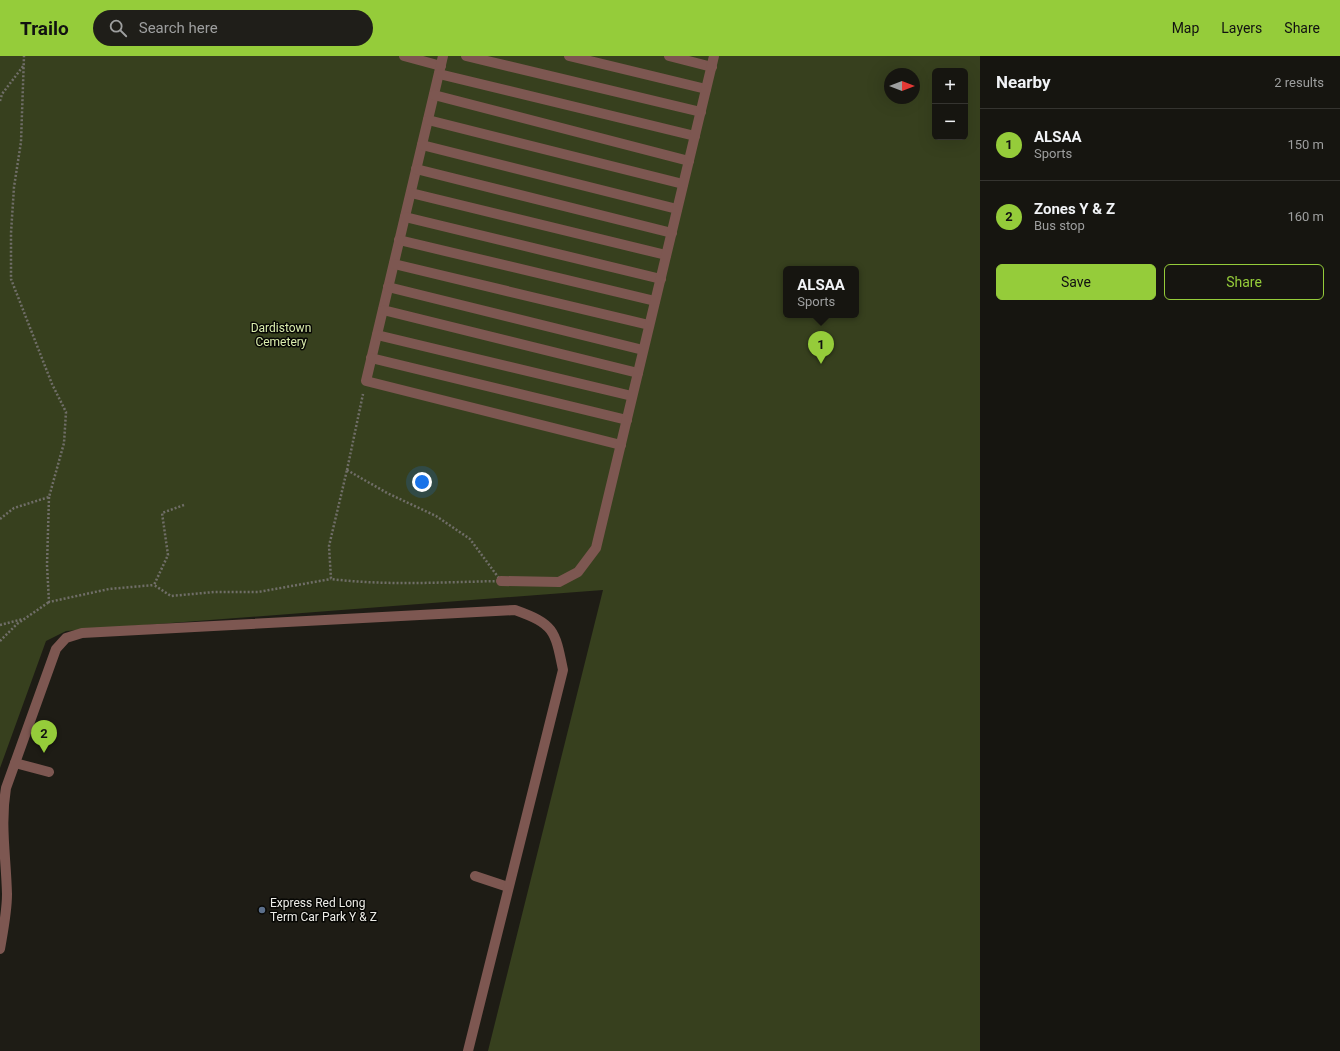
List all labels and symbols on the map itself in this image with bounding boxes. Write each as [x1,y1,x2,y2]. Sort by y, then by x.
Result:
north arrow [884,68,920,104]
park label: Dardistown Cemetery [251,321,311,349]
pin: 1 [808,331,834,364]
your location [412,472,432,492]
pin: 2 [31,720,57,753]
place label: Express Red Long Term Car Park Y & Z [270,896,377,924]
marker: Express Red Long Term Car Park Y & Z [257,905,267,915]

